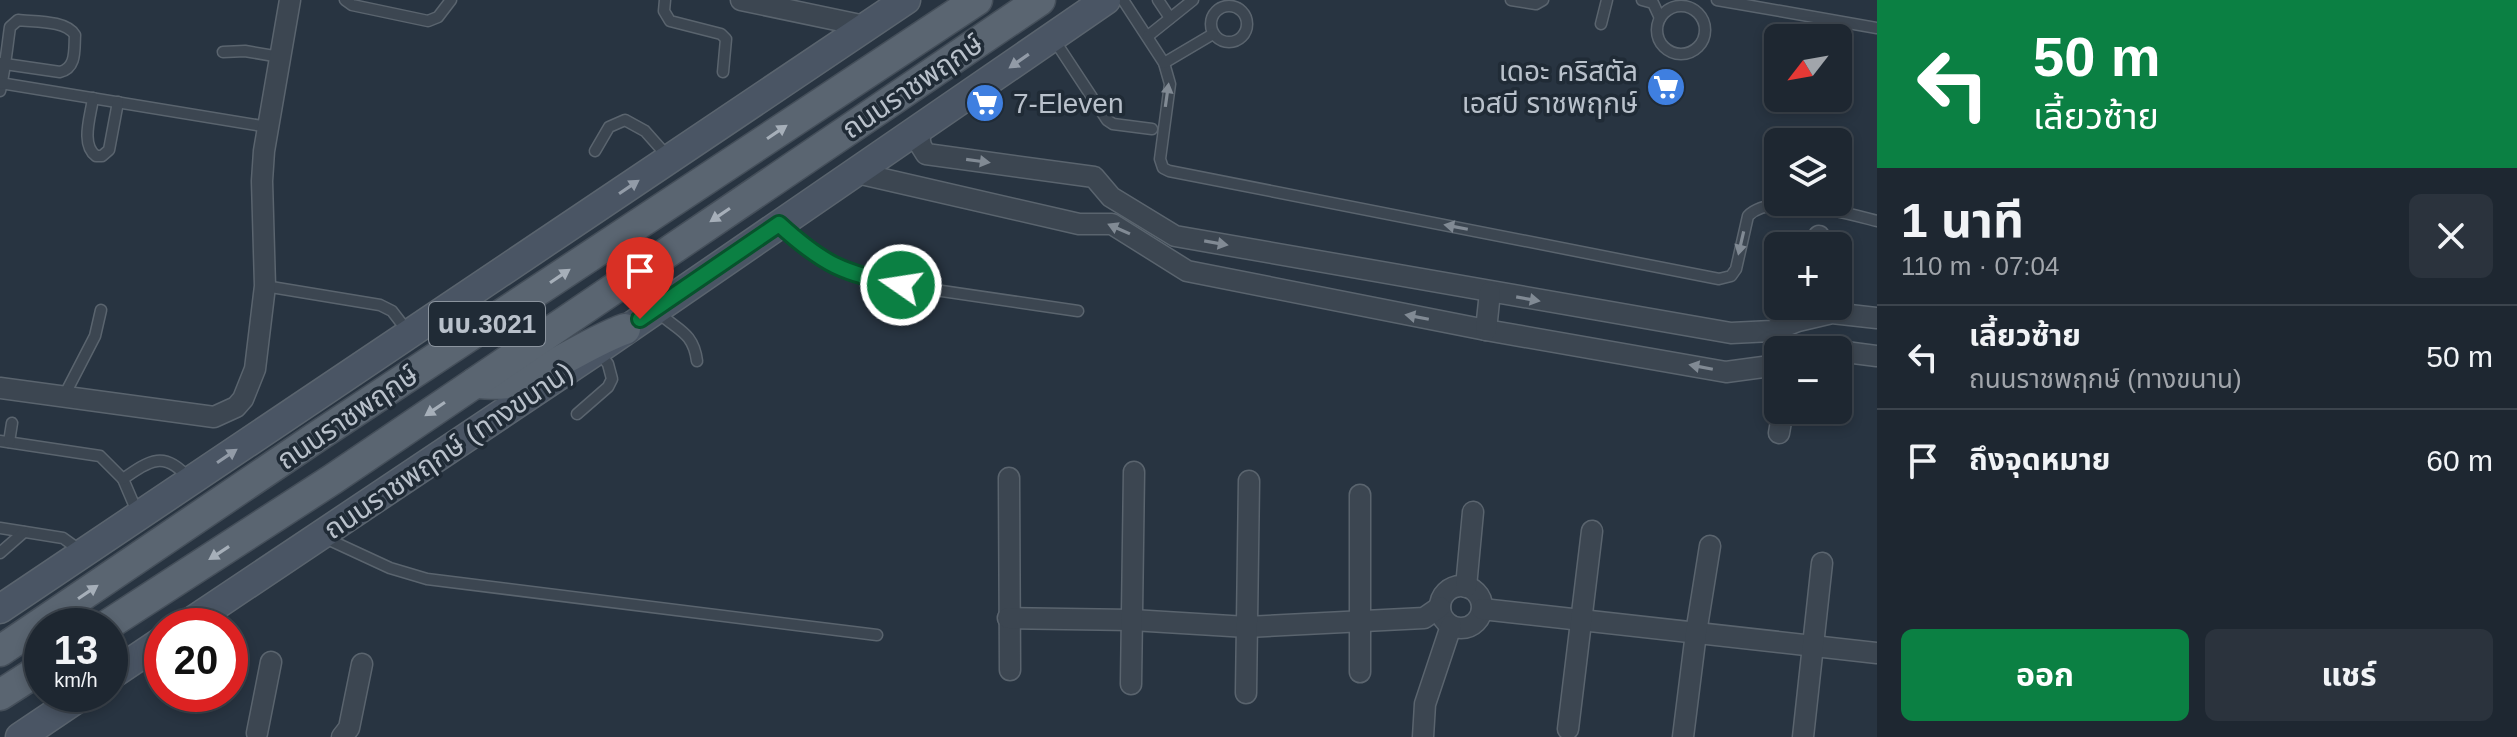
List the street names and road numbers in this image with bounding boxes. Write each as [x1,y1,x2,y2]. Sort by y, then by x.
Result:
street label: ถนนราชพฤกษ์ [836,28,988,145]
road number: นบ.3021 [429,302,545,346]
street label: ถนนราชพฤกษ์ (ทางขนาน) [318,355,579,545]
street label: ถนนราชพฤกษ์ [271,359,423,476]

